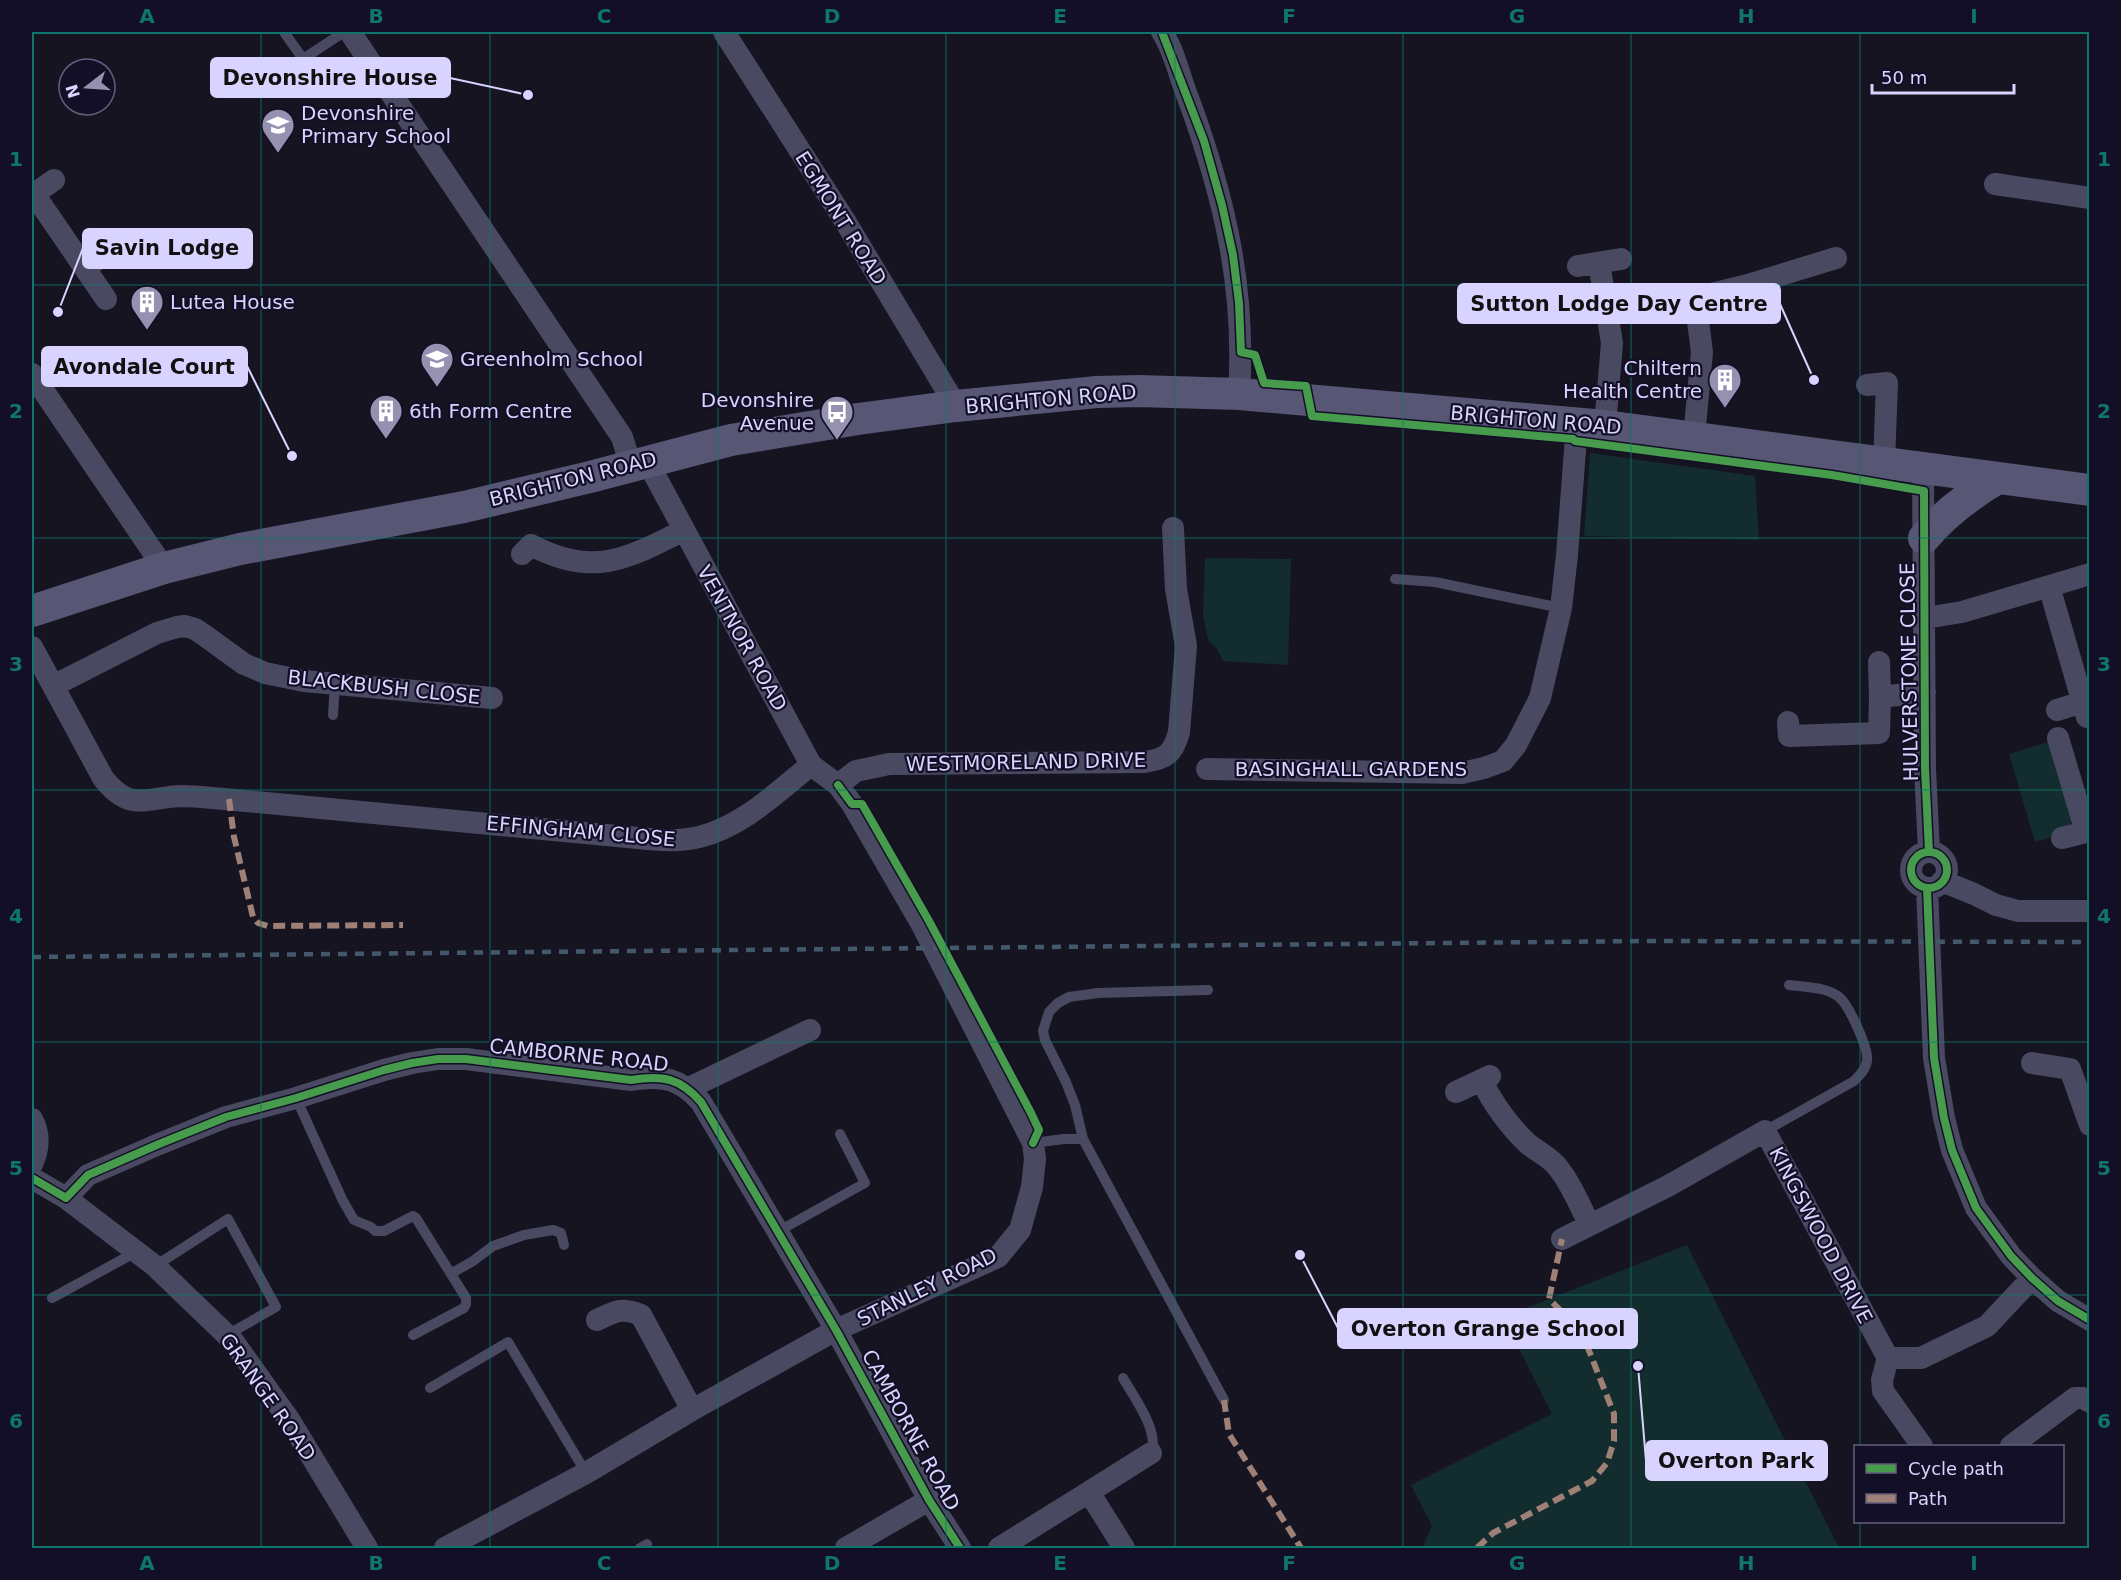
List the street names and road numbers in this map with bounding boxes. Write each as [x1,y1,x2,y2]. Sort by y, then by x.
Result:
street label: EGMONT ROAD [790,147,892,289]
street label: BRIGHTON ROAD [964,380,1138,418]
street label: BRIGHTON ROAD [1449,401,1623,439]
street label: BRIGHTON ROAD [487,447,659,511]
street label: VENTNOR ROAD [692,561,792,715]
street label: HULVERSTONE CLOSE [1895,562,1923,782]
street label: BLACKBUSH CLOSE [286,665,482,709]
street label: WESTMORELAND DRIVE [906,748,1146,776]
street label: BASINGHALL GARDENS [1235,757,1467,781]
street label: EFFINGHAM CLOSE [485,811,677,851]
street label: CAMBORNE ROAD [488,1034,670,1076]
street label: KINGSWOOD DRIVE [1764,1143,1878,1327]
street label: STANLEY ROAD [853,1243,1001,1331]
street label: GRANGE ROAD [215,1329,321,1465]
street label: CAMBORNE ROAD [857,1345,965,1515]

